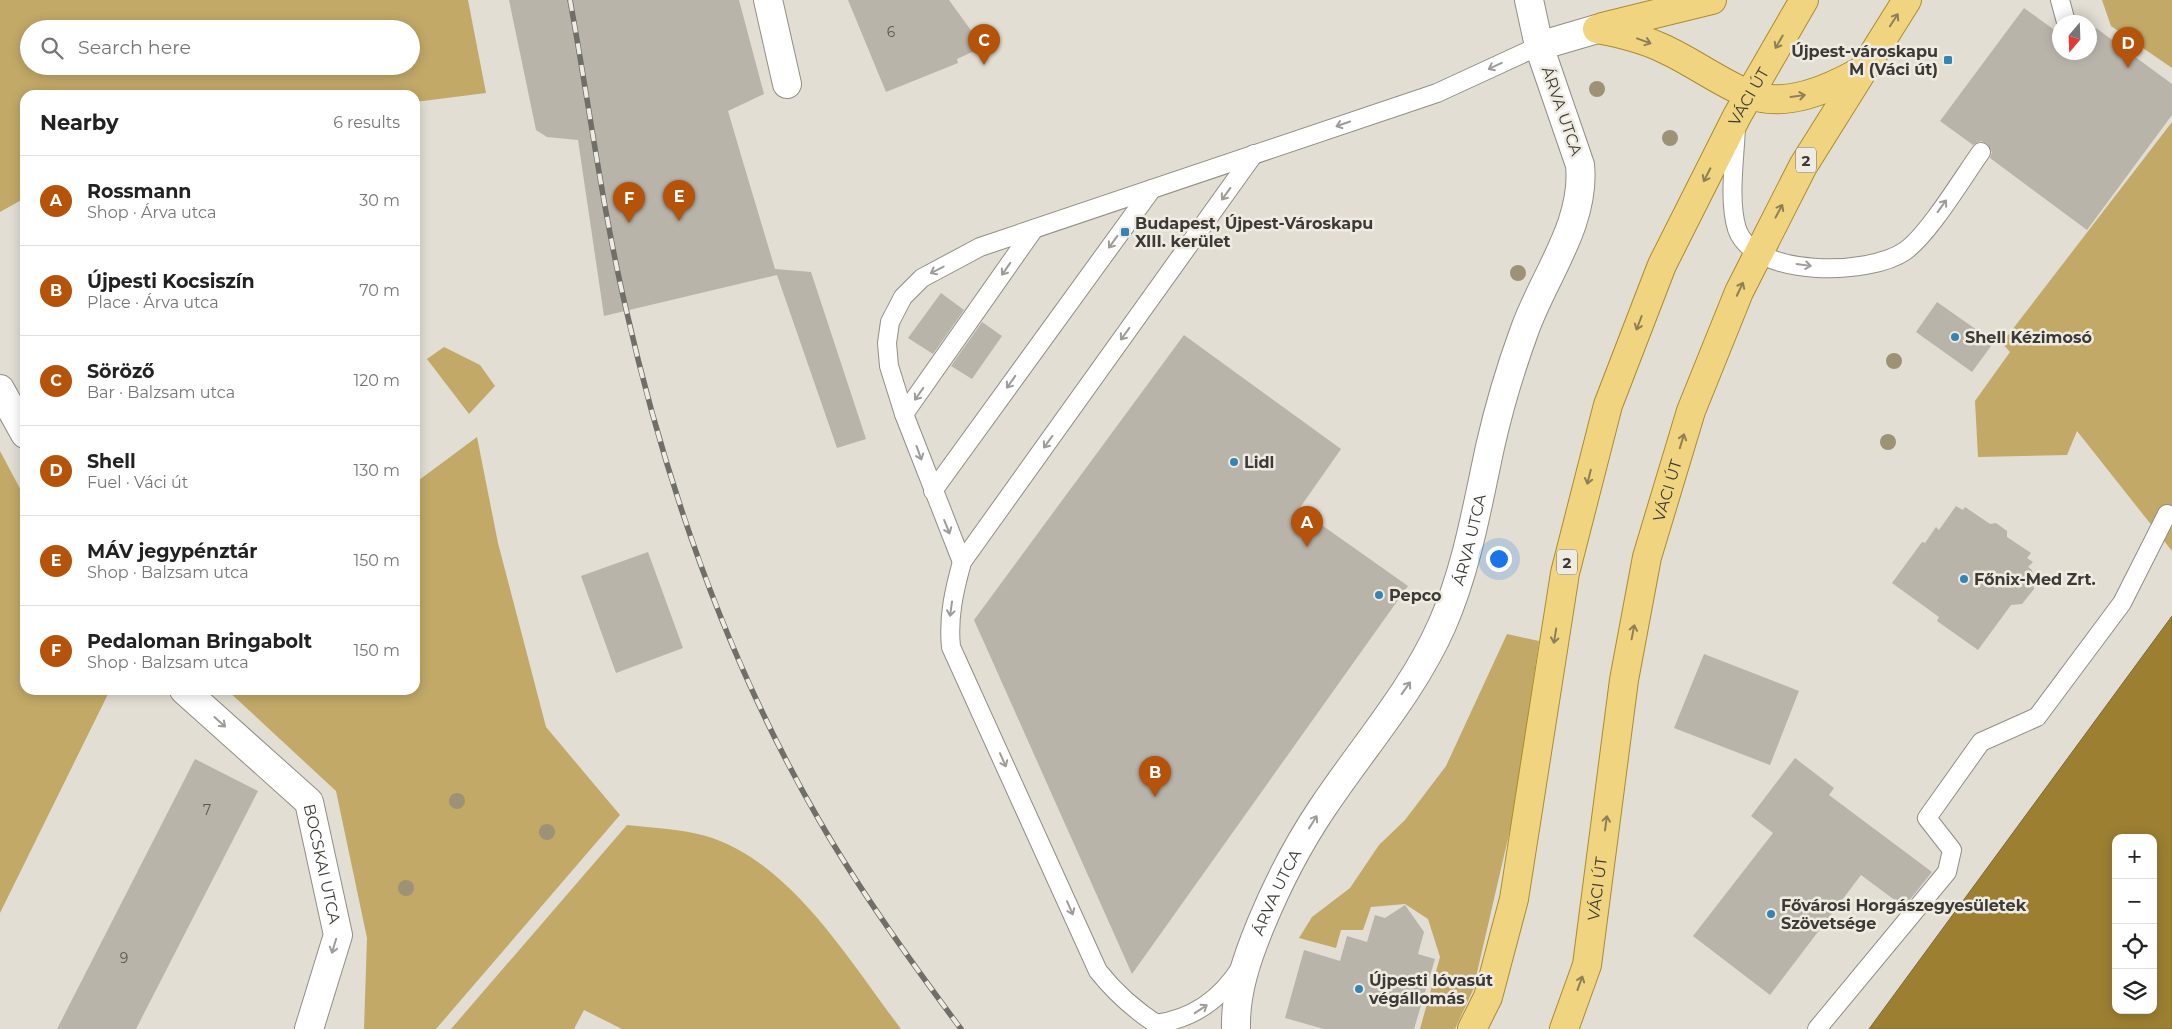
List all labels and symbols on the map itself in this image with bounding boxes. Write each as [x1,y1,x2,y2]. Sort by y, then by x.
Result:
one-way arrow [1889,14,1899,28]
north arrow [2052,15,2097,60]
house number: 6 [887,23,896,41]
pin: C [968,24,1000,65]
pin: D [2112,27,2144,68]
one-way arrow [1774,35,1784,49]
one-way arrow [1636,37,1652,46]
place label: Újpest-városkapu M (Váci út) [1791,42,1938,79]
marker: Újpest-városkapu M (Váci út) [1942,54,1954,66]
one-way arrow [1488,62,1503,71]
street label: VÁCI ÚT [1724,63,1773,129]
street label: ÁRVA UTCA [1538,64,1586,159]
one-way arrow [1789,91,1805,101]
one-way arrow [1336,120,1352,129]
road number: 2 [1796,148,1816,172]
one-way arrow [1702,167,1711,182]
pin: E [663,180,695,221]
pin: F [613,182,645,223]
one-way arrow [1221,187,1231,201]
one-way arrow [1937,199,1947,213]
one-way arrow [1775,204,1785,219]
place label: Budapest, Újpest-Városkapu XIII. kerület [1135,214,1373,251]
marker: Budapest, Újpest-Városkapu XIII. kerület [1119,226,1131,238]
one-way arrow [1108,235,1118,249]
one-way arrow [1796,260,1812,270]
one-way arrow [1001,262,1011,276]
one-way arrow [930,266,945,275]
one-way arrow [1736,282,1746,297]
one-way arrow [1634,315,1644,330]
one-way arrow [1120,327,1130,341]
place label: Shell Kézimosó [1965,328,2092,347]
marker: Shell Kézimosó [1949,331,1961,343]
one-way arrow [1006,375,1016,389]
one-way arrow [914,387,924,401]
one-way arrow [1678,433,1688,449]
one-way arrow [1043,435,1053,449]
one-way arrow [915,444,924,460]
place label: Lidl [1244,453,1274,472]
marker: Lidl [1228,456,1240,468]
street label: VÁCI ÚT [1649,456,1686,524]
one-way arrow [1584,469,1594,485]
street label: ÁRVA UTCA [1448,492,1489,588]
pin: A [1291,506,1323,547]
one-way arrow [944,519,953,534]
your location [1486,546,1512,572]
road number: 2 [1557,550,1577,574]
place label: Főnix-Med Zrt. [1974,570,2096,589]
marker: Főnix-Med Zrt. [1958,573,1970,585]
place label: Pepco [1389,586,1442,605]
marker: Pepco [1373,589,1385,601]
one-way arrow [946,601,956,617]
one-way arrow [1629,624,1638,640]
one-way arrow [1550,627,1560,643]
one-way arrow [1401,682,1411,696]
one-way arrow [214,717,227,728]
one-way arrow [998,753,1008,768]
pin: B [1139,756,1171,797]
house number: 7 [203,801,211,819]
street label: BOCSKAI UTCA [300,802,345,926]
one-way arrow [1309,815,1319,829]
one-way arrow [1602,815,1612,831]
street label: ÁRVA UTCA [1248,845,1305,938]
street label: VÁCI ÚT [1583,855,1611,922]
place label: Fővárosi Horgászegyesületek Szövetsége [1781,896,2027,933]
one-way arrow [1066,900,1076,915]
marker: Fővárosi Horgászegyesületek Szövetsége [1765,908,1777,920]
one-way arrow [329,938,339,954]
house number: 9 [120,949,128,967]
place label: Újpesti lóvasút végállomás [1368,971,1493,1008]
one-way arrow [1576,976,1585,991]
marker: Újpesti lóvasút végállomás [1353,983,1365,995]
one-way arrow [1194,1004,1208,1014]

